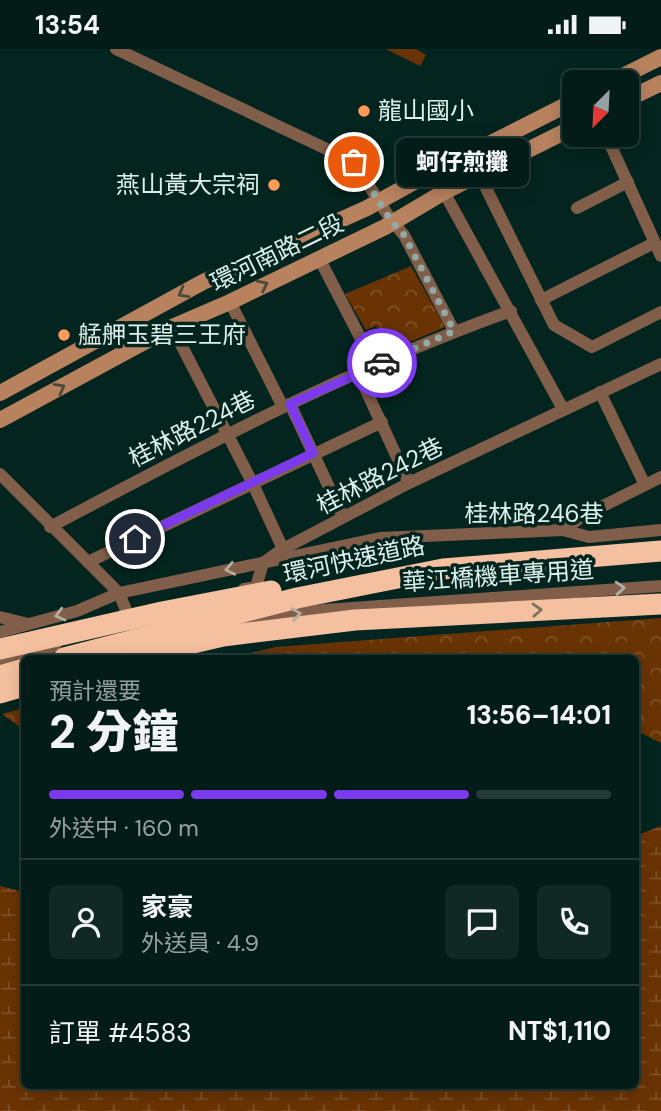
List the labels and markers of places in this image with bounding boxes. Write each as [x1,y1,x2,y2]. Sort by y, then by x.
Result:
place label: 龍山國小 [378,95,474,126]
marker: 龍山國小 [356,103,372,119]
pin [324,132,384,192]
callout: 蚵仔煎攤 [396,137,529,187]
place label: 燕山黃大宗祠 [116,169,260,200]
marker: 燕山黃大宗祠 [266,177,282,193]
place label: 艋舺玉碧三王府 [78,319,246,350]
marker: 艋舺玉碧三王府 [56,327,72,343]
pin [105,509,165,569]

